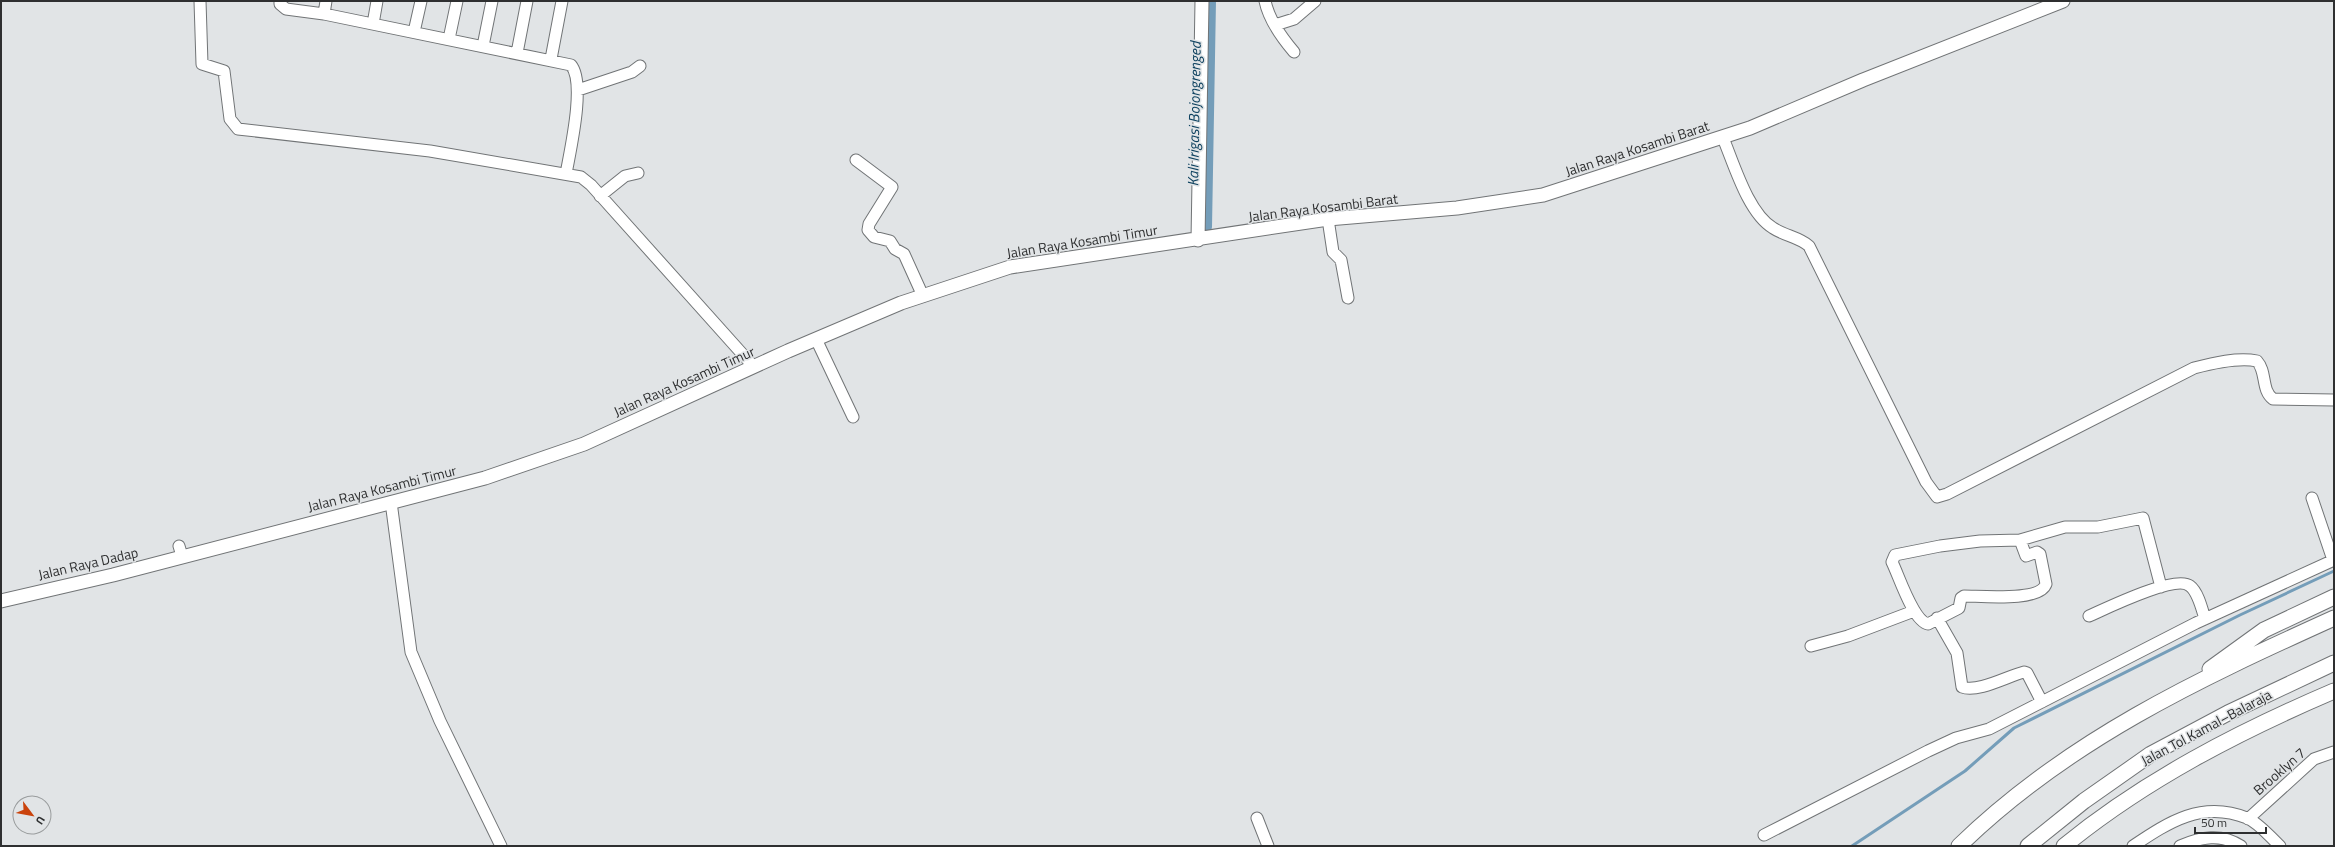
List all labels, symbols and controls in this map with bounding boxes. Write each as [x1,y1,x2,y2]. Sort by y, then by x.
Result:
water label: Kali Irigasi Bojongrenged [1181,40,1207,187]
street label: Jalan Raya Kosambi Barat [1562,115,1712,181]
street label: Jalan Raya Kosambi Barat [1247,187,1399,227]
street label: Jalan Raya Kosambi Timur [1005,219,1159,263]
street label: Jalan Raya Kosambi Timur [610,340,758,422]
street label: Jalan Raya Kosambi Timur [305,459,459,517]
street label: Jalan Raya Dadap [36,541,140,585]
street label: Jalan Tol Kamal–Balaraja [2137,684,2275,770]
street label: Brooklyn 7 [2248,742,2310,800]
north arrow [12,795,52,835]
scale bar [2195,809,2266,835]
text: U [32,813,49,828]
text: 50 m [2201,813,2227,832]

